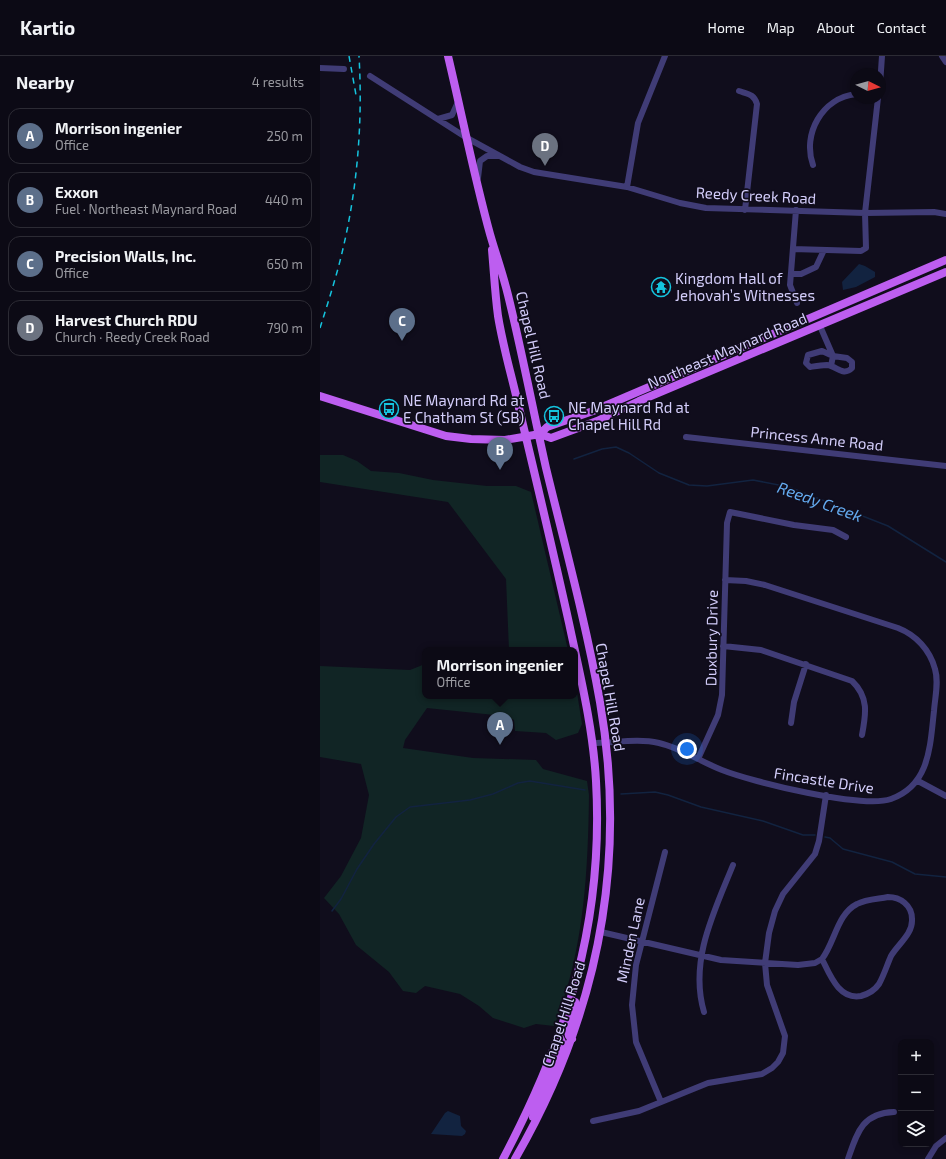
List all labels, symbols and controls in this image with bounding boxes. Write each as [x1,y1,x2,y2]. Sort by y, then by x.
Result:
text: Kartio [20,16,75,39]
text: Home [708,19,745,36]
text: Map [767,19,795,36]
text: About [817,19,855,36]
text: Contact [877,19,926,36]
north arrow [850,68,886,104]
text: Nearby [16,72,74,92]
text: 4 results [252,74,304,90]
text: Morrison ingenier [55,119,182,137]
text: A [26,128,34,144]
text: 250 m [267,128,303,144]
pin: D [532,133,558,166]
text: Office [55,137,89,153]
text: Exxon [55,183,98,201]
street label: Reedy Creek Road [695,183,817,207]
text: B [26,192,34,208]
text: 440 m [265,192,303,208]
text: Fuel · Northeast Maynard Road [55,201,237,217]
text: Precision Walls, Inc. [55,247,196,265]
text: C [26,256,34,272]
text: 650 m [266,256,303,272]
text: Office [55,265,89,281]
place label: Kingdom Hall of Jehovah’s Witnesses [675,269,815,304]
temple icon: Kingdom Hall of Jehovah’s Witnesses [650,276,672,298]
street label: Chapel Hill Road [513,289,555,401]
pin: C [389,308,415,341]
street label: Northeast Maynard Road [645,308,809,392]
text: Harvest Church RDU [55,311,198,329]
text: D [26,320,34,336]
text: 790 m [267,320,303,336]
text: Church · Reedy Creek Road [55,329,210,345]
place label: NE Maynard Rd at E Chatham St (SB) [403,391,525,426]
bus stop icon: NE Maynard Rd at E Chatham St (SB) [378,398,400,420]
place label: NE Maynard Rd at Chapel Hill Rd [568,398,690,433]
bus stop icon: NE Maynard Rd at Chapel Hill Rd [543,405,565,427]
street label: Princess Anne Road [750,422,884,454]
pin: B [487,437,513,470]
water label: Reedy Creek [775,477,865,526]
street label: Duxbury Drive [701,590,721,686]
street label: Chapel Hill Road [593,641,629,753]
popup [422,647,578,699]
text: Morrison ingenier [437,656,563,674]
text: Office [437,674,471,690]
pin: A [487,712,513,745]
your location [677,739,697,759]
street label: Fincastle Drive [773,763,875,797]
street label: Minden Lane [612,896,648,984]
street label: Chapel Hill Road [537,959,589,1069]
map controls [898,1039,934,1147]
button: + [898,1039,934,1075]
button: − [898,1075,934,1111]
button: layers [898,1111,934,1147]

